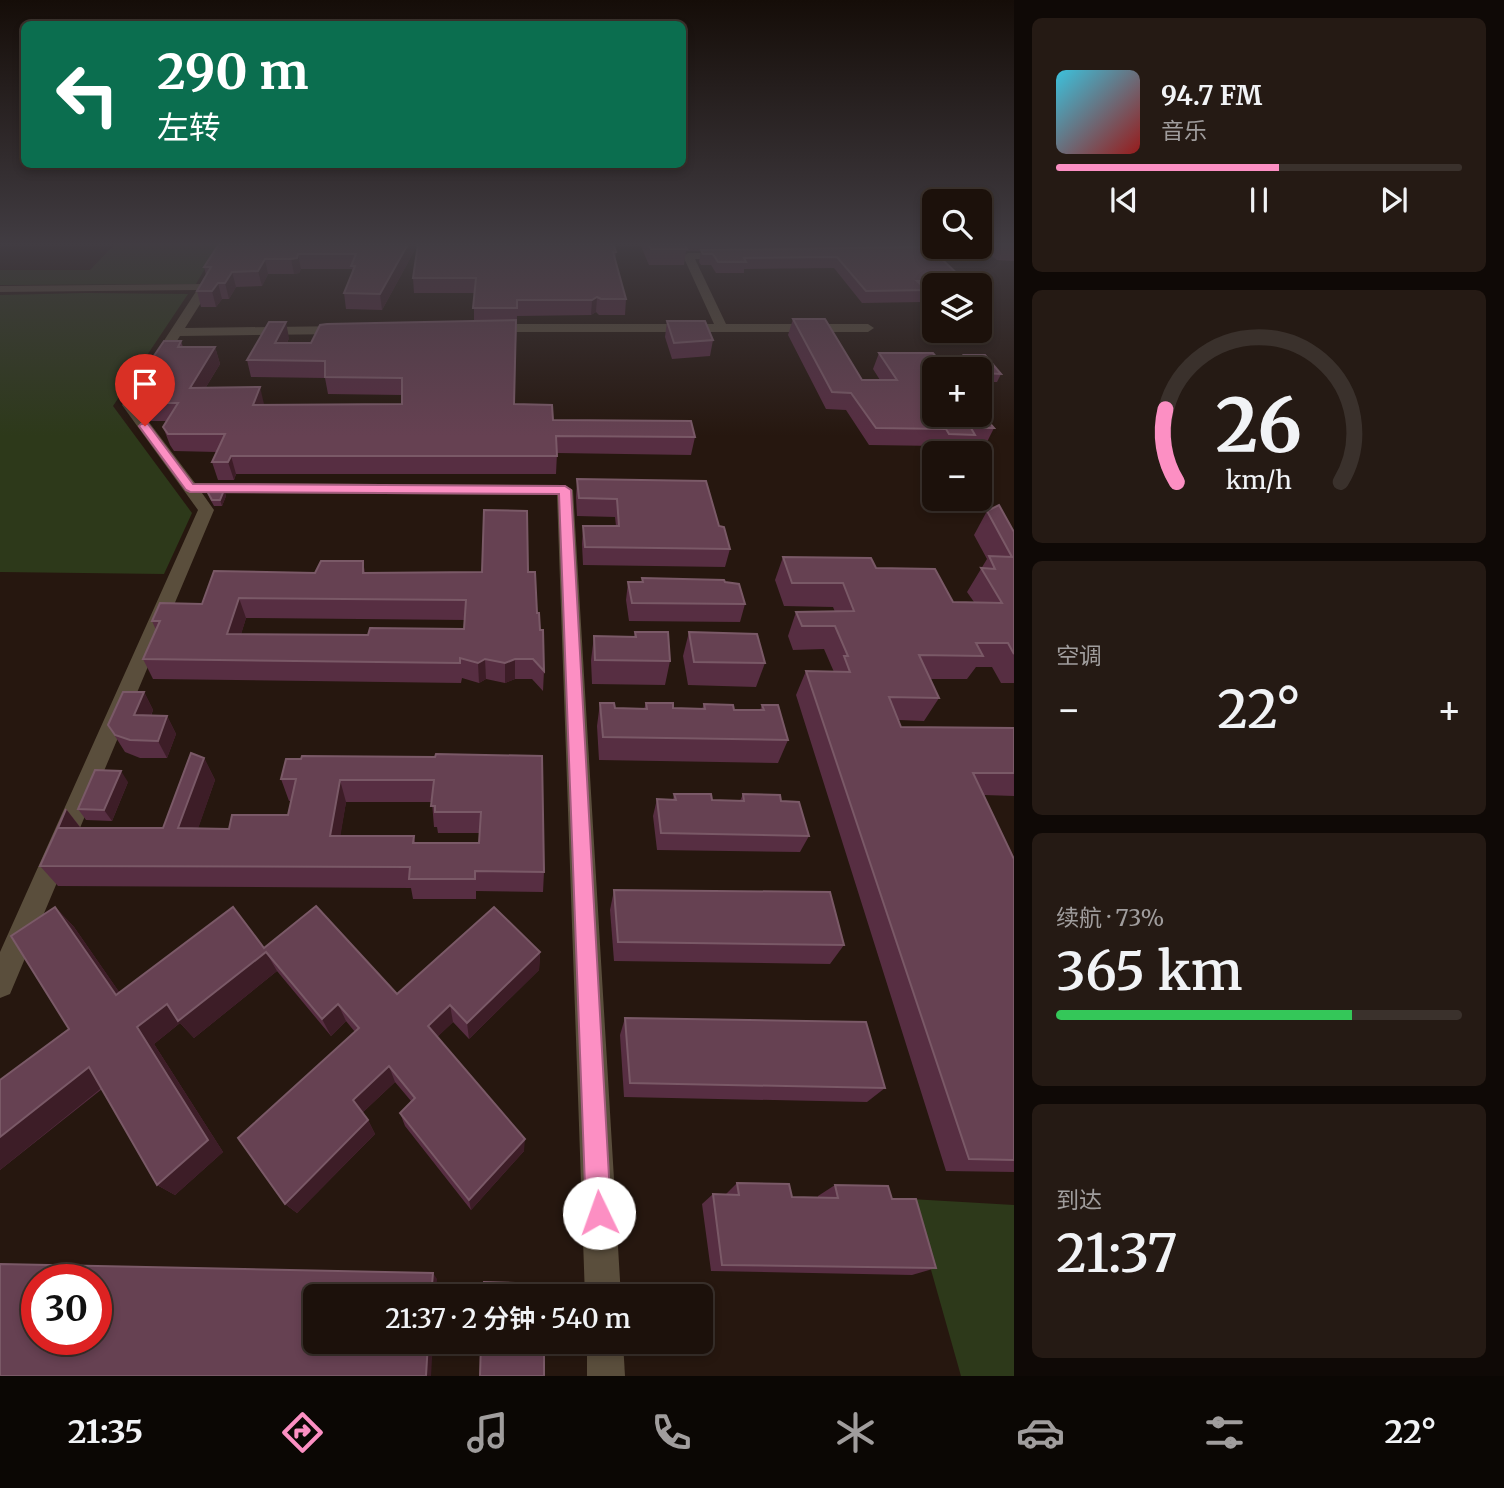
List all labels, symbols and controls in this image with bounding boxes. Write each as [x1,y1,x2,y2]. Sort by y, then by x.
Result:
text: 290 m [157,41,309,102]
icon: left [42,49,133,140]
text: 94.7 FM [1161,79,1262,112]
text: 左转 [157,108,221,148]
text: 音乐 [1161,116,1207,145]
icon: previous [1105,181,1143,219]
icon: pause [1240,181,1278,219]
icon: next [1375,181,1413,219]
map controls [922,189,992,511]
button: search [922,189,992,259]
button: layers [922,273,992,343]
pin [115,354,175,426]
button: + [922,357,992,427]
icon: arrive [126,365,164,403]
text: 26 [1216,381,1302,473]
button: − [922,441,992,511]
text: km/h [1226,464,1292,496]
text: 空调 [1056,641,1102,670]
text: 22° [1217,677,1301,742]
text: − [1056,686,1081,733]
text: + [1437,686,1462,733]
text: 续航 · 73% [1056,903,1164,932]
text: 365 km [1056,939,1243,1004]
position arrow [562,1176,636,1250]
text: 到达 [1056,1185,1102,1214]
text: 21:37 [1056,1221,1177,1286]
speed limit sign: 30 [21,1264,112,1355]
text: 21:37 · 2 分钟 · 540 m [385,1302,631,1335]
icon: directions [278,1408,327,1457]
icon: music [463,1408,512,1457]
icon: phone [647,1408,696,1457]
icon: climate [831,1408,880,1457]
icon: car [1016,1408,1065,1457]
icon: filters [1200,1408,1249,1457]
text: 21:35 [68,1412,143,1452]
text: 22° [1384,1412,1436,1452]

